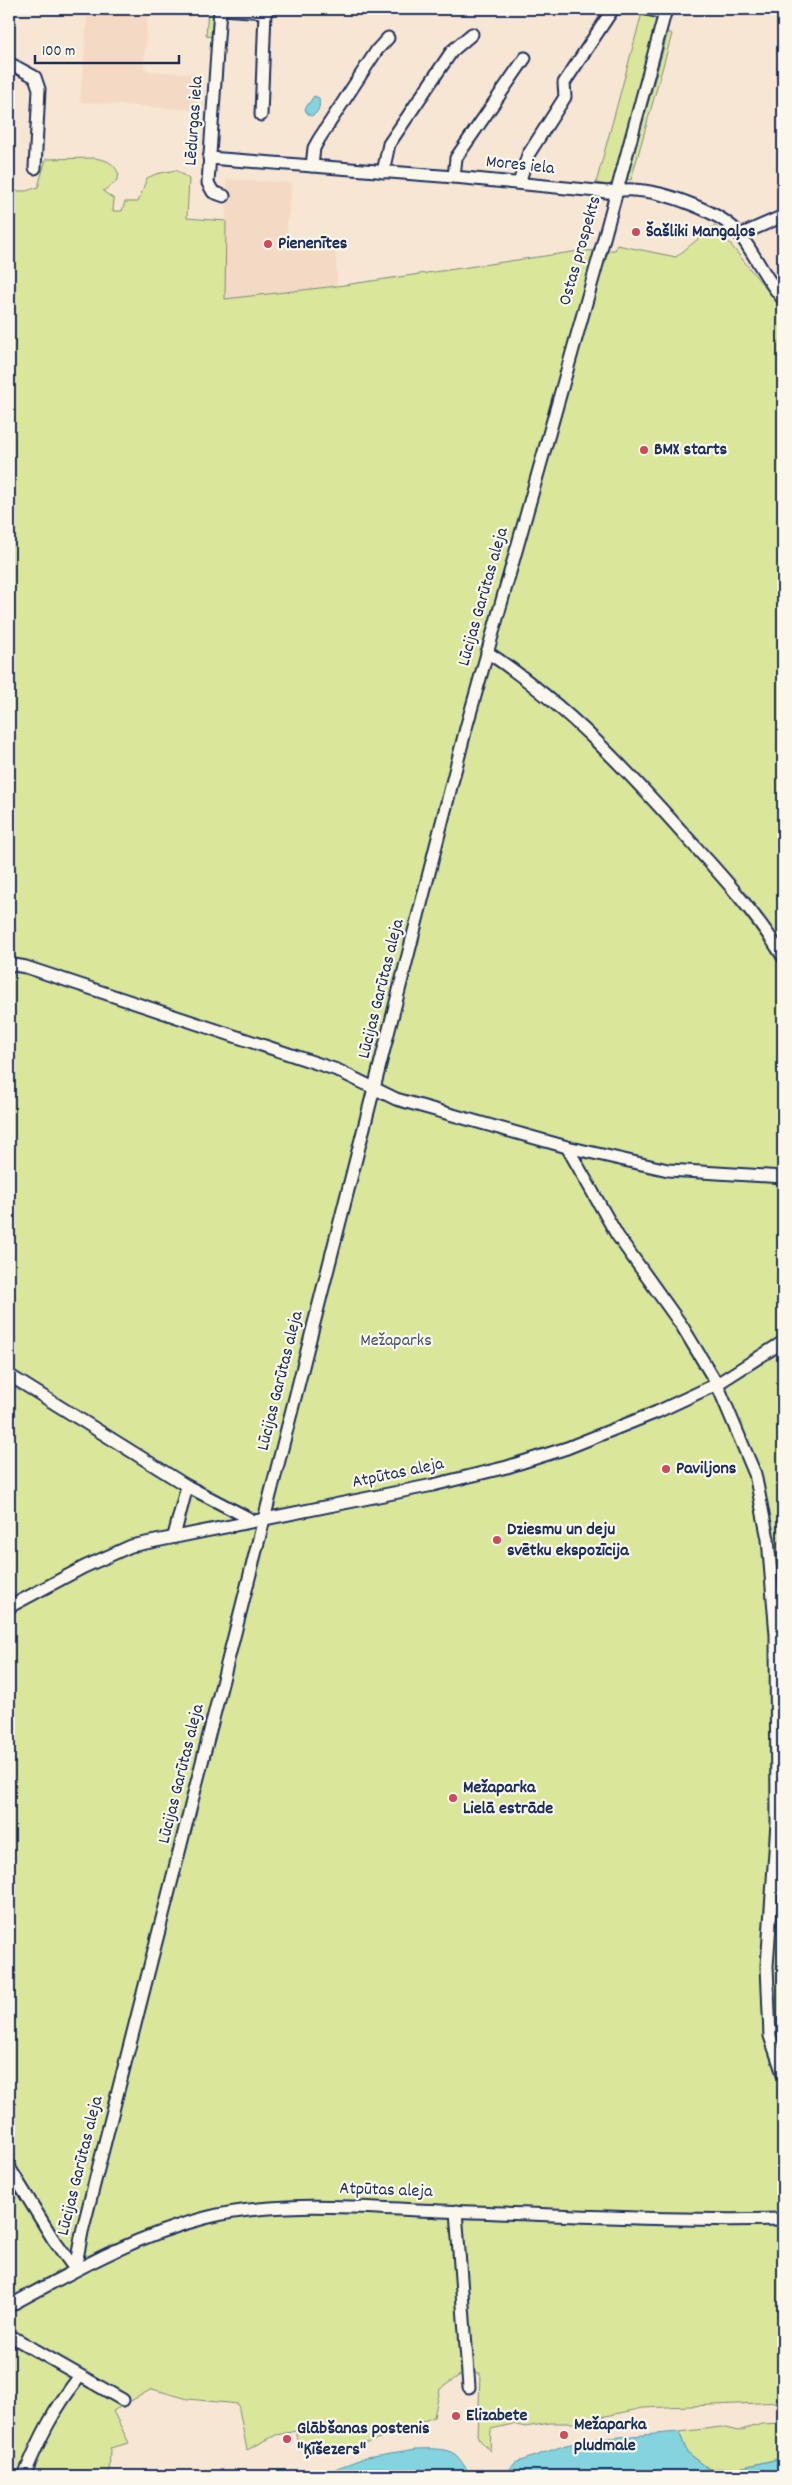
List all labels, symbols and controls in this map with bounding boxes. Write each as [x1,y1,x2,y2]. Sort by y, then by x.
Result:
scale bar [35,32,179,64]
text: 100 m [42,41,75,63]
street label: Lēdurgas iela [179,75,211,167]
street label: Mores iela [484,150,556,182]
street label: Ostas prospekts [553,193,609,309]
place label: Šašliki Mangaļos [646,220,756,245]
marker: Šašliki Mangaļos [630,226,642,238]
place label: Pienenītes [278,232,348,257]
marker: Pienenītes [262,238,274,250]
place label: BMX starts [654,438,728,463]
marker: BMX starts [638,444,650,456]
street label: Lūcijas Garūtas aleja [452,524,516,669]
street label: Lūcijas Garūtas aleja [353,916,412,1061]
street label: Lūcijas Garūtas aleja [252,1308,311,1453]
park label: Mežaparks [360,1329,432,1354]
street label: Atpūtas aleja [350,1452,447,1496]
place label: Paviljons [676,1457,737,1482]
marker: Paviljons [660,1463,672,1475]
place label: Dziesmu un deju svētku ekspozīcija [507,1518,629,1564]
marker: Dziesmu un deju svētku ekspozīcija [491,1534,503,1546]
street label: Lūcijas Garūtas aleja [153,1701,212,1846]
place label: Mežaparka Lielā estrāde [463,1776,553,1822]
marker: Mežaparka Lielā estrāde [447,1792,459,1804]
street label: Lūcijas Garūtas aleja [52,2093,111,2238]
street label: Atpūtas aleja [339,2177,434,2205]
place label: Elizabete [466,2404,527,2429]
marker: Elizabete [450,2410,462,2422]
place label: Mežaparka pludmale [574,2413,647,2459]
place label: Glābšanas postenis "Ķīšezers" [297,2417,430,2463]
marker: Mežaparka pludmale [558,2429,570,2441]
marker: Glābšanas postenis "Ķīšezers" [281,2433,293,2445]

